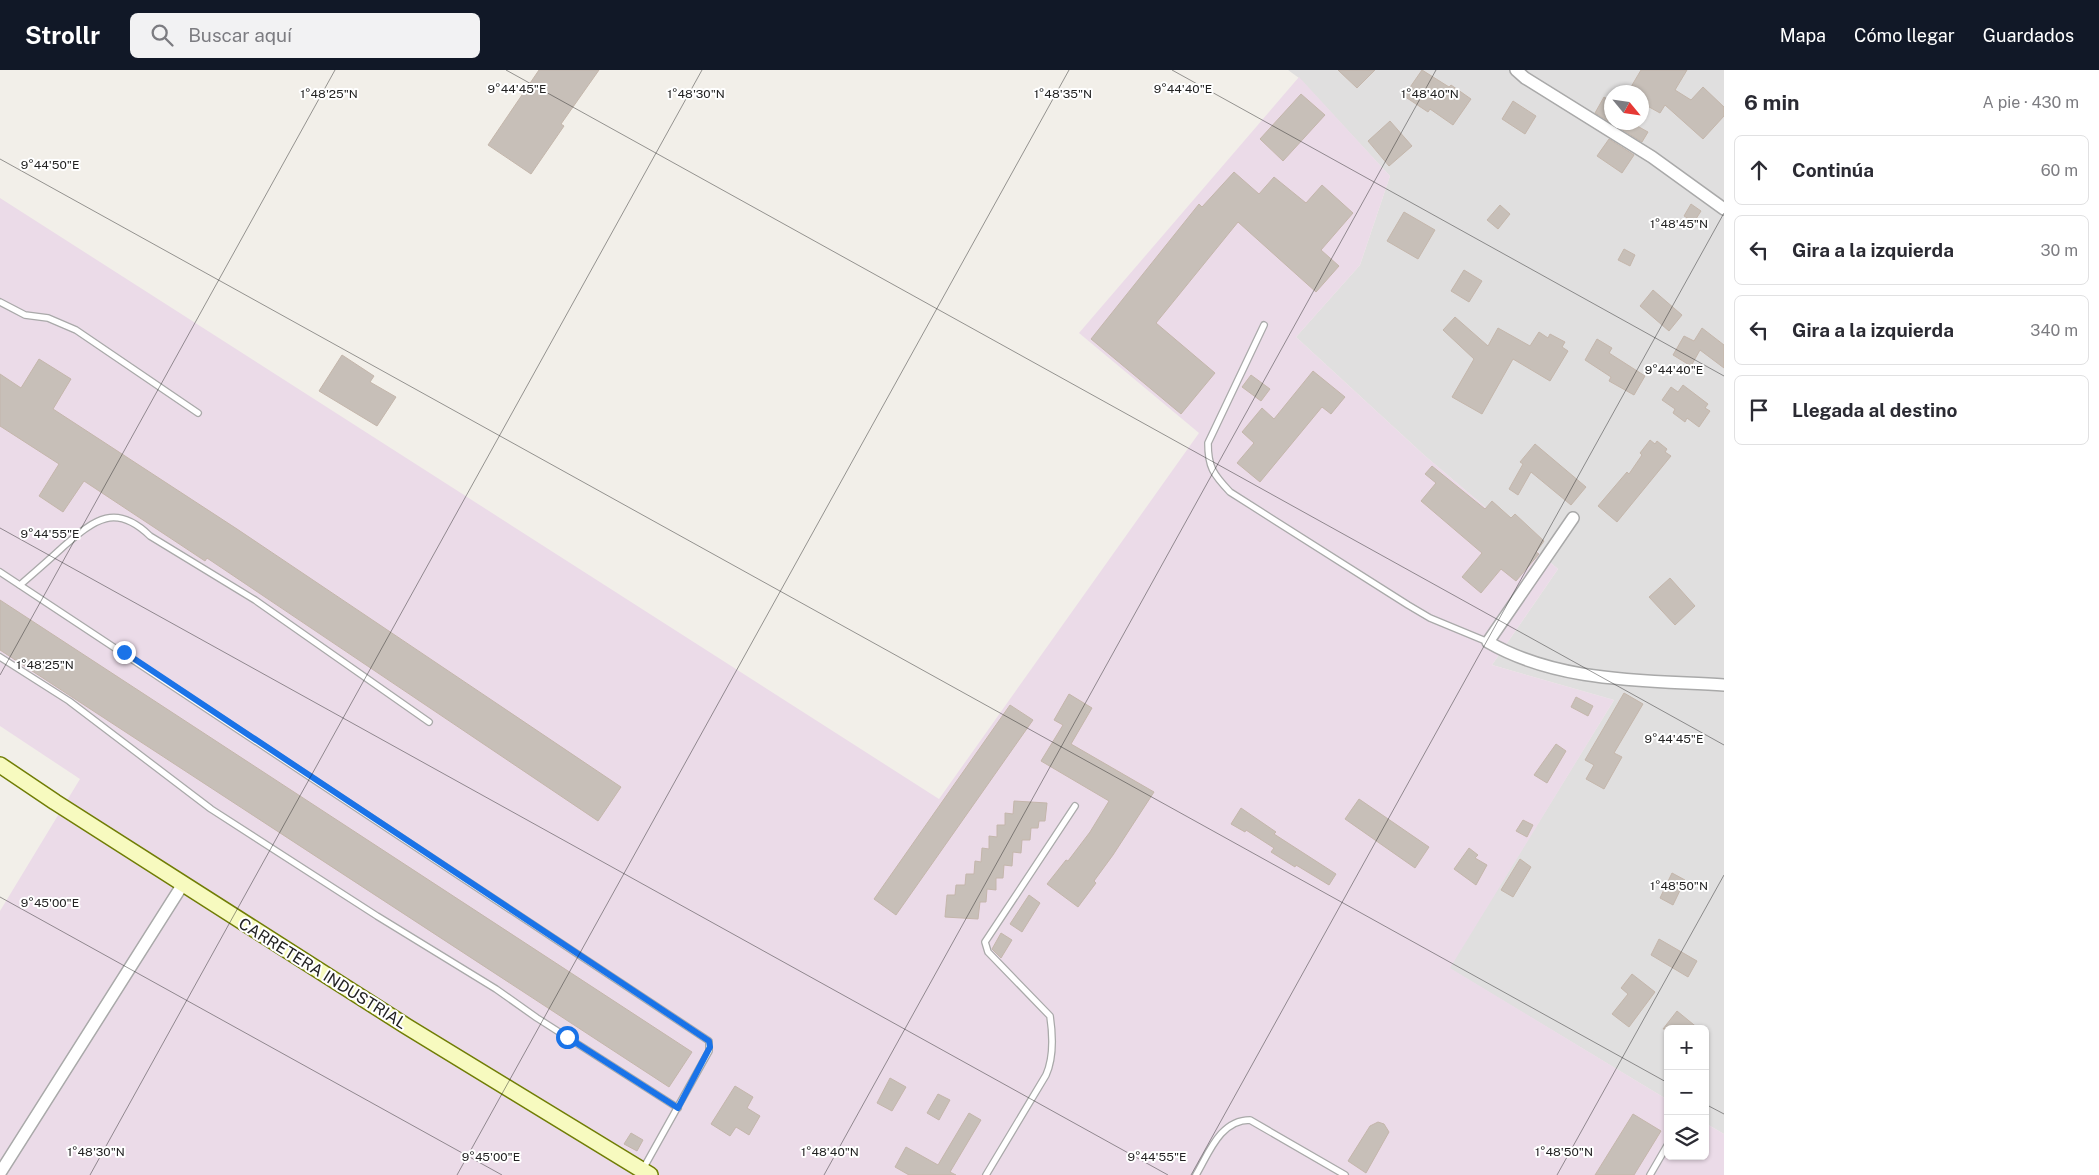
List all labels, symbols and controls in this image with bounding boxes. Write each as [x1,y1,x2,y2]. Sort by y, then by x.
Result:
search box [130,13,480,58]
text: Strollr [25,21,100,49]
icon: search [148,21,176,49]
text: Buscar aquí [188,24,292,46]
text: Mapa [1780,25,1826,46]
text: Cómo llegar [1854,25,1955,46]
text: Guardados [1983,25,2074,46]
text: 9°44'45"E [488,82,546,96]
text: 9°44'40"E [1154,82,1212,96]
north arrow [1604,85,1649,130]
text: 1°48'25"N [300,87,358,101]
text: 1°48'30"N [667,87,725,101]
text: 1°48'35"N [1034,87,1092,101]
text: 1°48'40"N [1401,87,1459,101]
text: 6 min [1744,90,1800,115]
text: A pie · 430 m [1982,93,2079,112]
icon: ahead [1745,156,1773,184]
text: 9°44'50"E [21,158,79,172]
text: Continúa [1792,159,1874,181]
text: 60 m [2041,161,2078,180]
text: 1°48'45"N [1650,217,1708,231]
icon: left [1745,236,1773,264]
text: Gira a la izquierda [1792,239,1954,261]
text: 30 m [2041,241,2078,260]
icon: left [1745,316,1773,344]
text: Gira a la izquierda [1792,319,1954,341]
text: 340 m [2030,321,2078,340]
text: 9°44'40"E [1645,363,1703,377]
icon: arrive [1745,396,1773,424]
text: Llegada al destino [1792,399,1957,421]
text: 9°44'55"E [20,527,80,541]
route end [113,641,136,664]
text: 1°48'25"N [16,658,74,672]
text: 9°44'45"E [1645,732,1703,746]
text: 1°48'50"N [1650,879,1708,893]
text: 9°45'00"E [21,896,79,910]
street label: CARRETERA INDUSTRIAL [235,914,410,1033]
map controls [1664,1025,1709,1160]
button: + [1664,1025,1709,1070]
route start [556,1026,579,1049]
button: − [1664,1070,1709,1115]
button: layers [1664,1115,1709,1160]
text: 1°48'30"N [67,1145,125,1159]
text: 1°48'40"N [801,1145,859,1159]
text: 1°48'50"N [1535,1145,1593,1159]
text: 9°45'00"E [462,1150,520,1164]
text: 9°44'55"E [1127,1150,1187,1164]

